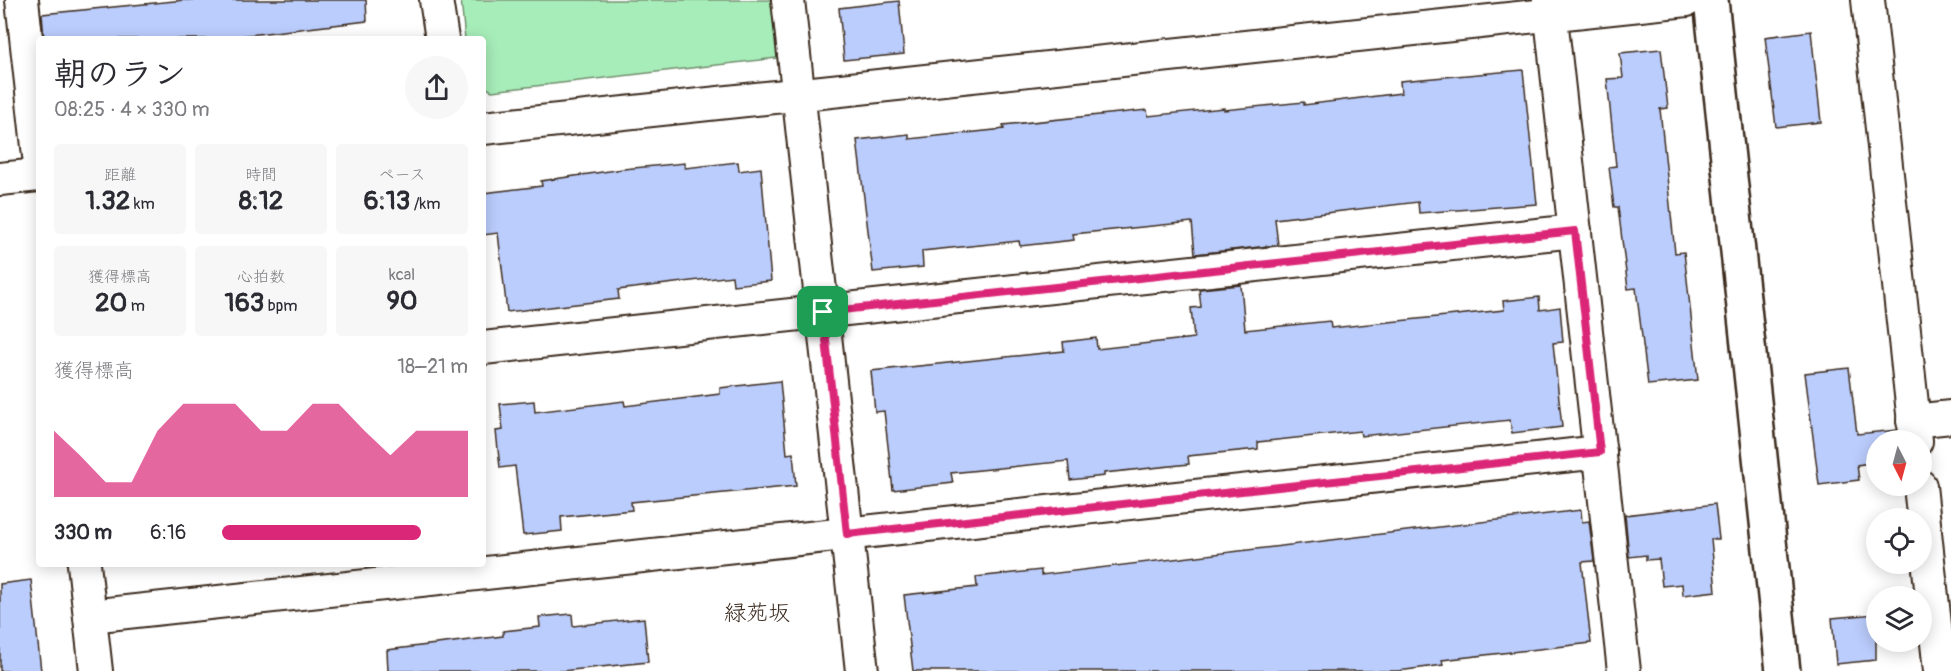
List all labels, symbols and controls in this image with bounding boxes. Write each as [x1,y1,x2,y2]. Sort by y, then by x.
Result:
text: 朝のラン [54,54,186,95]
button: share [405,56,468,119]
text: 08:25 · 4 × 330 m [54,97,210,122]
text: 距離 [104,165,136,185]
text: 時間 [245,165,277,185]
text: ペース [378,165,426,185]
text: 1.32 [85,185,130,217]
text: 8:12 [239,185,283,217]
text: 6:13 [364,185,410,217]
text: km [130,194,155,214]
text: /km [410,194,440,214]
text: kcal [389,265,415,285]
text: 獲得標高 [88,267,152,287]
text: 心拍数 [237,267,285,287]
text: 90 [386,285,418,317]
pin [797,286,848,337]
text: 20 [95,287,127,319]
text: 163 [225,287,264,319]
icon: arrive [806,295,839,328]
text: m [127,296,145,316]
text: bpm [264,296,297,316]
text: 18–21 m [397,354,468,379]
text: 獲得標高 [54,358,134,383]
north arrow [1866,430,1932,496]
map controls [1866,430,1932,652]
button: locate [1866,508,1932,574]
text: 330 m [54,520,112,545]
text: 6:16 [150,520,186,545]
button: layers [1866,586,1932,652]
district label: 緑苑坂 [724,599,790,627]

